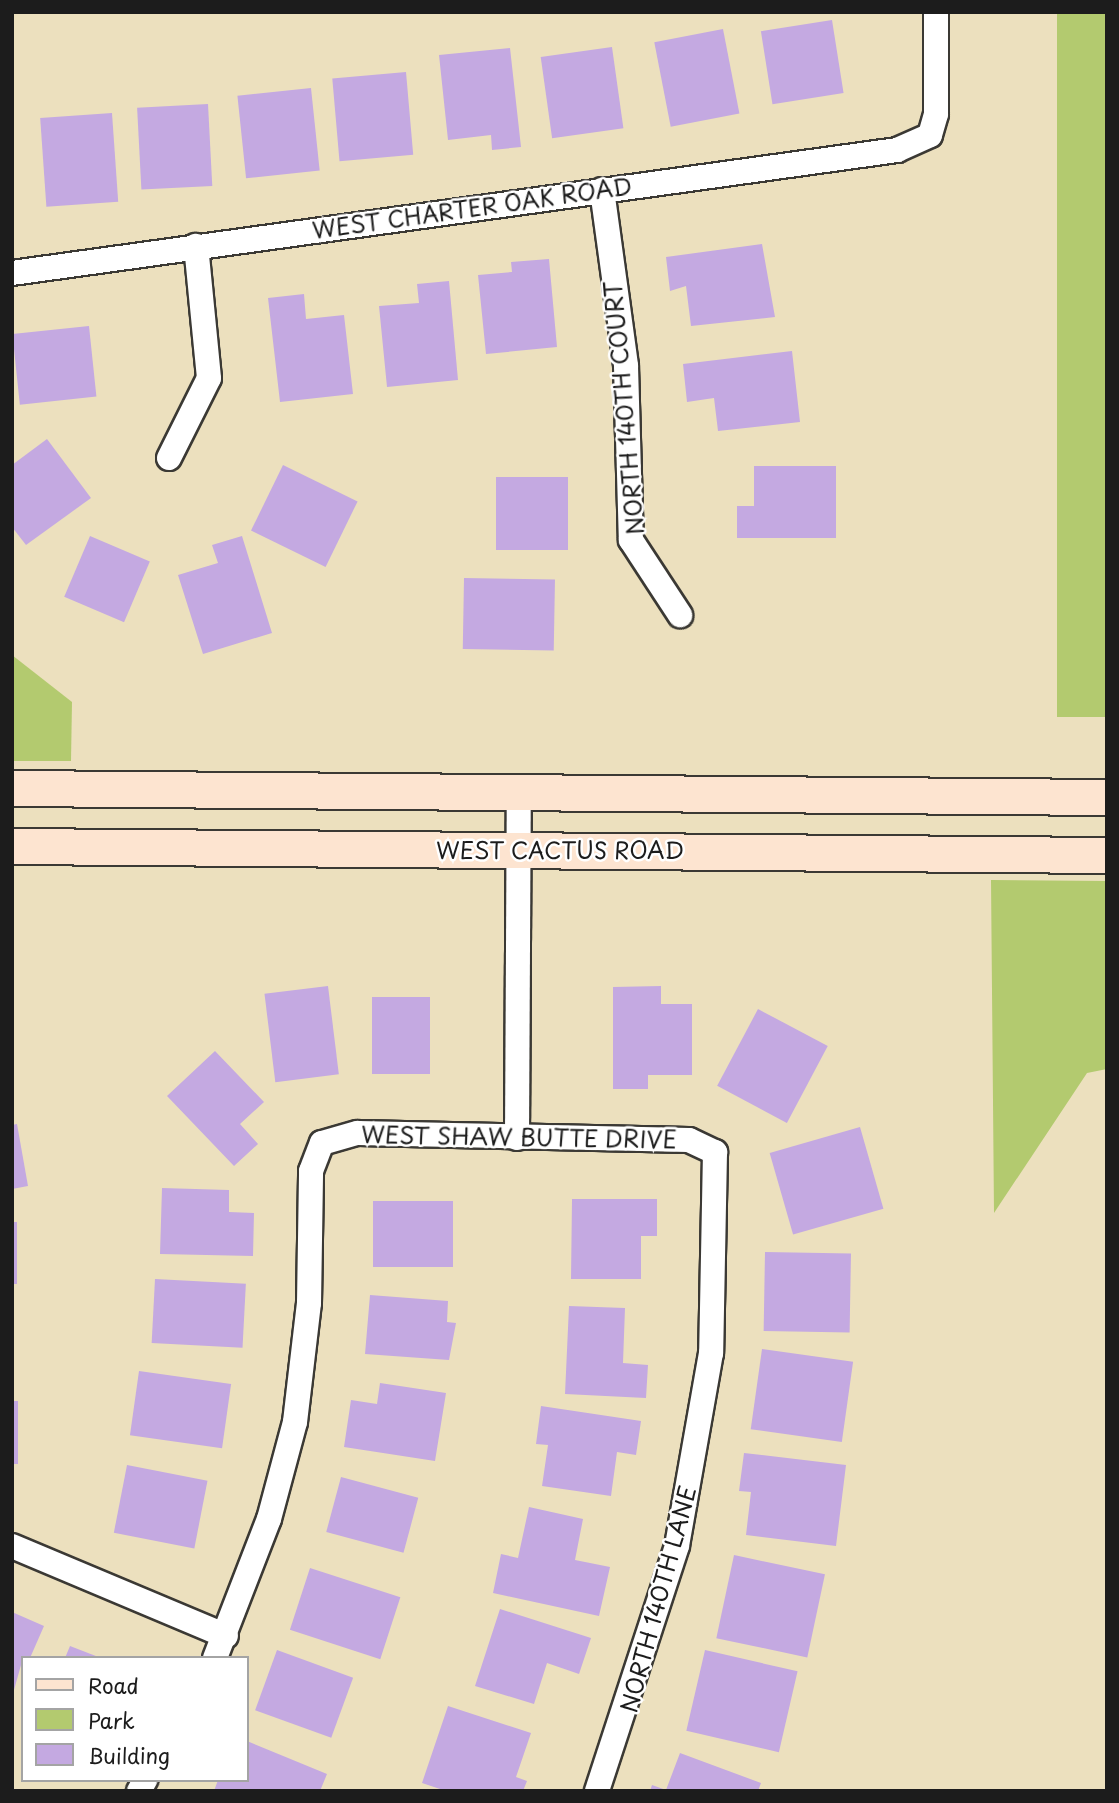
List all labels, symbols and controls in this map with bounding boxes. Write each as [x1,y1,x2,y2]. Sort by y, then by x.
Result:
street label: WEST CHARTER OAK ROAD [310,172,634,244]
street label: NORTH 140TH COURT [599,278,649,538]
street label: WEST CACTUS ROAD [435,836,685,864]
street label: WEST SHAW BUTTE DRIVE [362,1120,676,1154]
street label: NORTH 140TH LANE [614,1481,702,1717]
legend [21,1656,248,1782]
text: Road [88,1669,139,1701]
text: Park [88,1704,135,1736]
text: Building [88,1739,170,1771]

